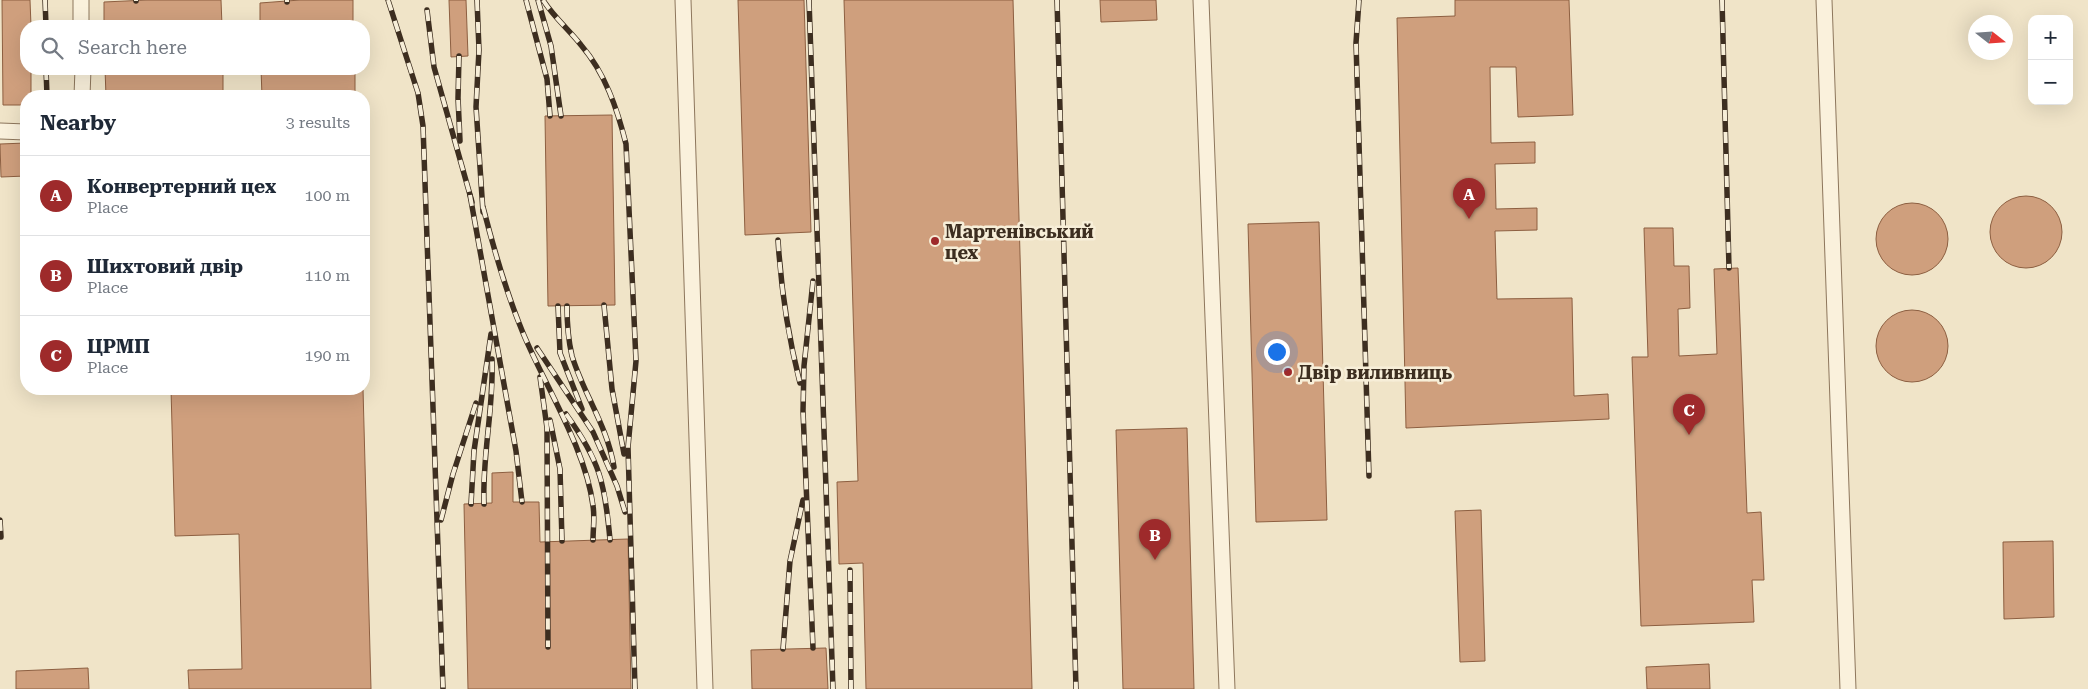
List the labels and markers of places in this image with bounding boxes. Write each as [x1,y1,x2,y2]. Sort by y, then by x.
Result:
pin: A [1453,178,1485,219]
place label: Мартенівський цех [945,221,1094,263]
marker: Мартенівський цех [929,235,941,247]
place label: Двір виливниць [1298,362,1452,383]
marker: Двір виливниць [1282,366,1294,378]
pin: C [1673,394,1705,435]
pin: B [1139,519,1171,560]

